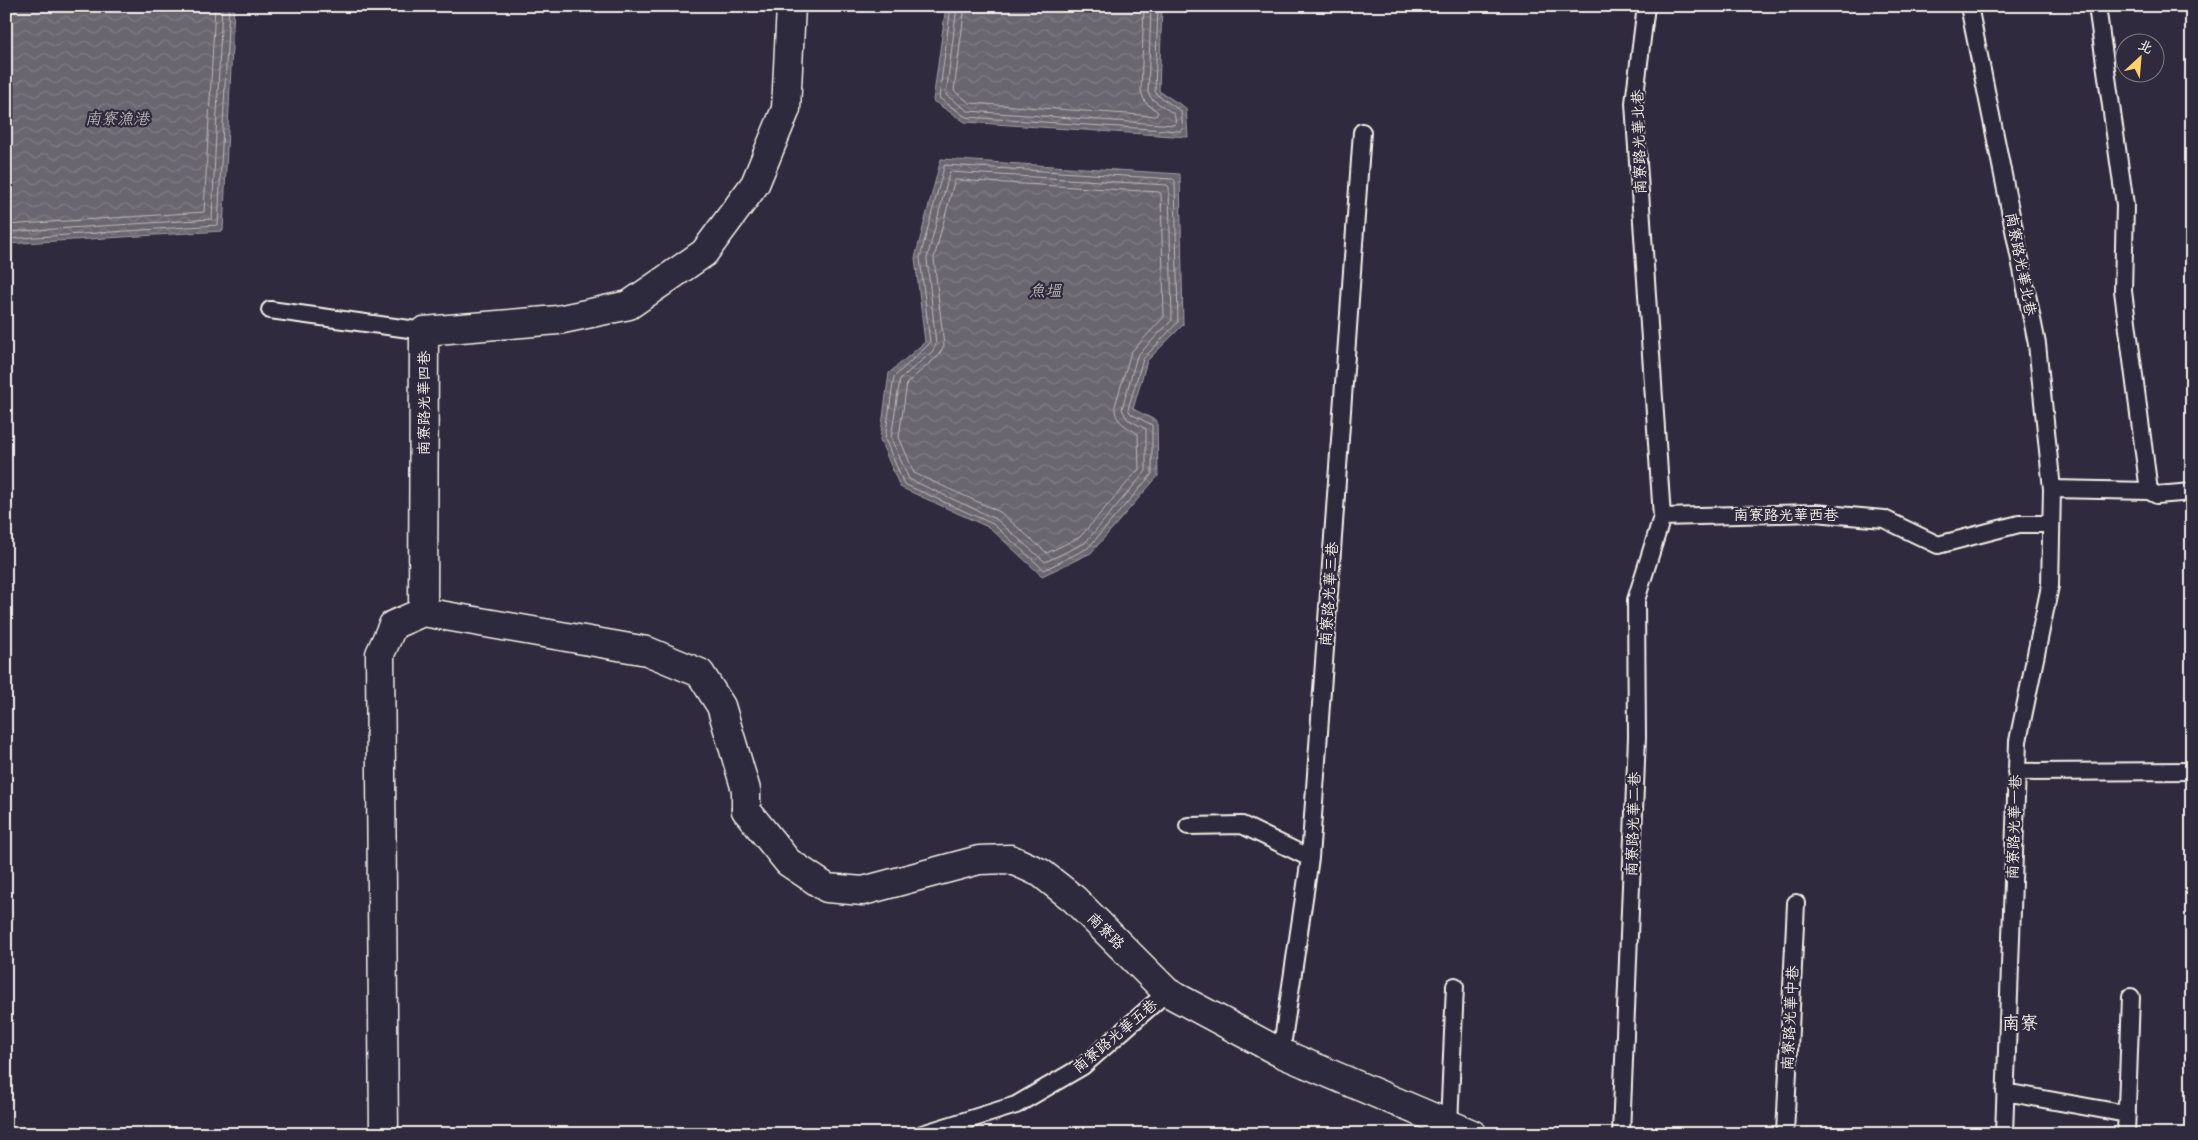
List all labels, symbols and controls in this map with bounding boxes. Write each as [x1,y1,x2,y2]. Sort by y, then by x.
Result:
north arrow [2116,32,2166,82]
text: 北 [2135,38,2155,59]
street label: 南寮路光華北巷 [1629,89,1652,195]
water label: 南寮漁港 [85,110,151,131]
street label: 南寮路光華北巷 [2000,211,2039,318]
water label: 魚塭 [1029,282,1062,303]
street label: 南寮路光華四巷 [416,350,435,456]
street label: 南寮路光華西巷 [1733,507,1839,526]
street label: 南寮路光華三巷 [1317,541,1344,647]
street label: 南寮路光華二巷 [1623,771,1646,877]
street label: 南寮路光華一巷 [2004,774,2027,880]
street label: 南寮路 [1082,909,1128,955]
street label: 南寮路光華中巷 [1779,965,1804,1071]
street label: 南寮路光華五巷 [1070,996,1162,1078]
district label: 南寮 [2002,1014,2038,1036]

